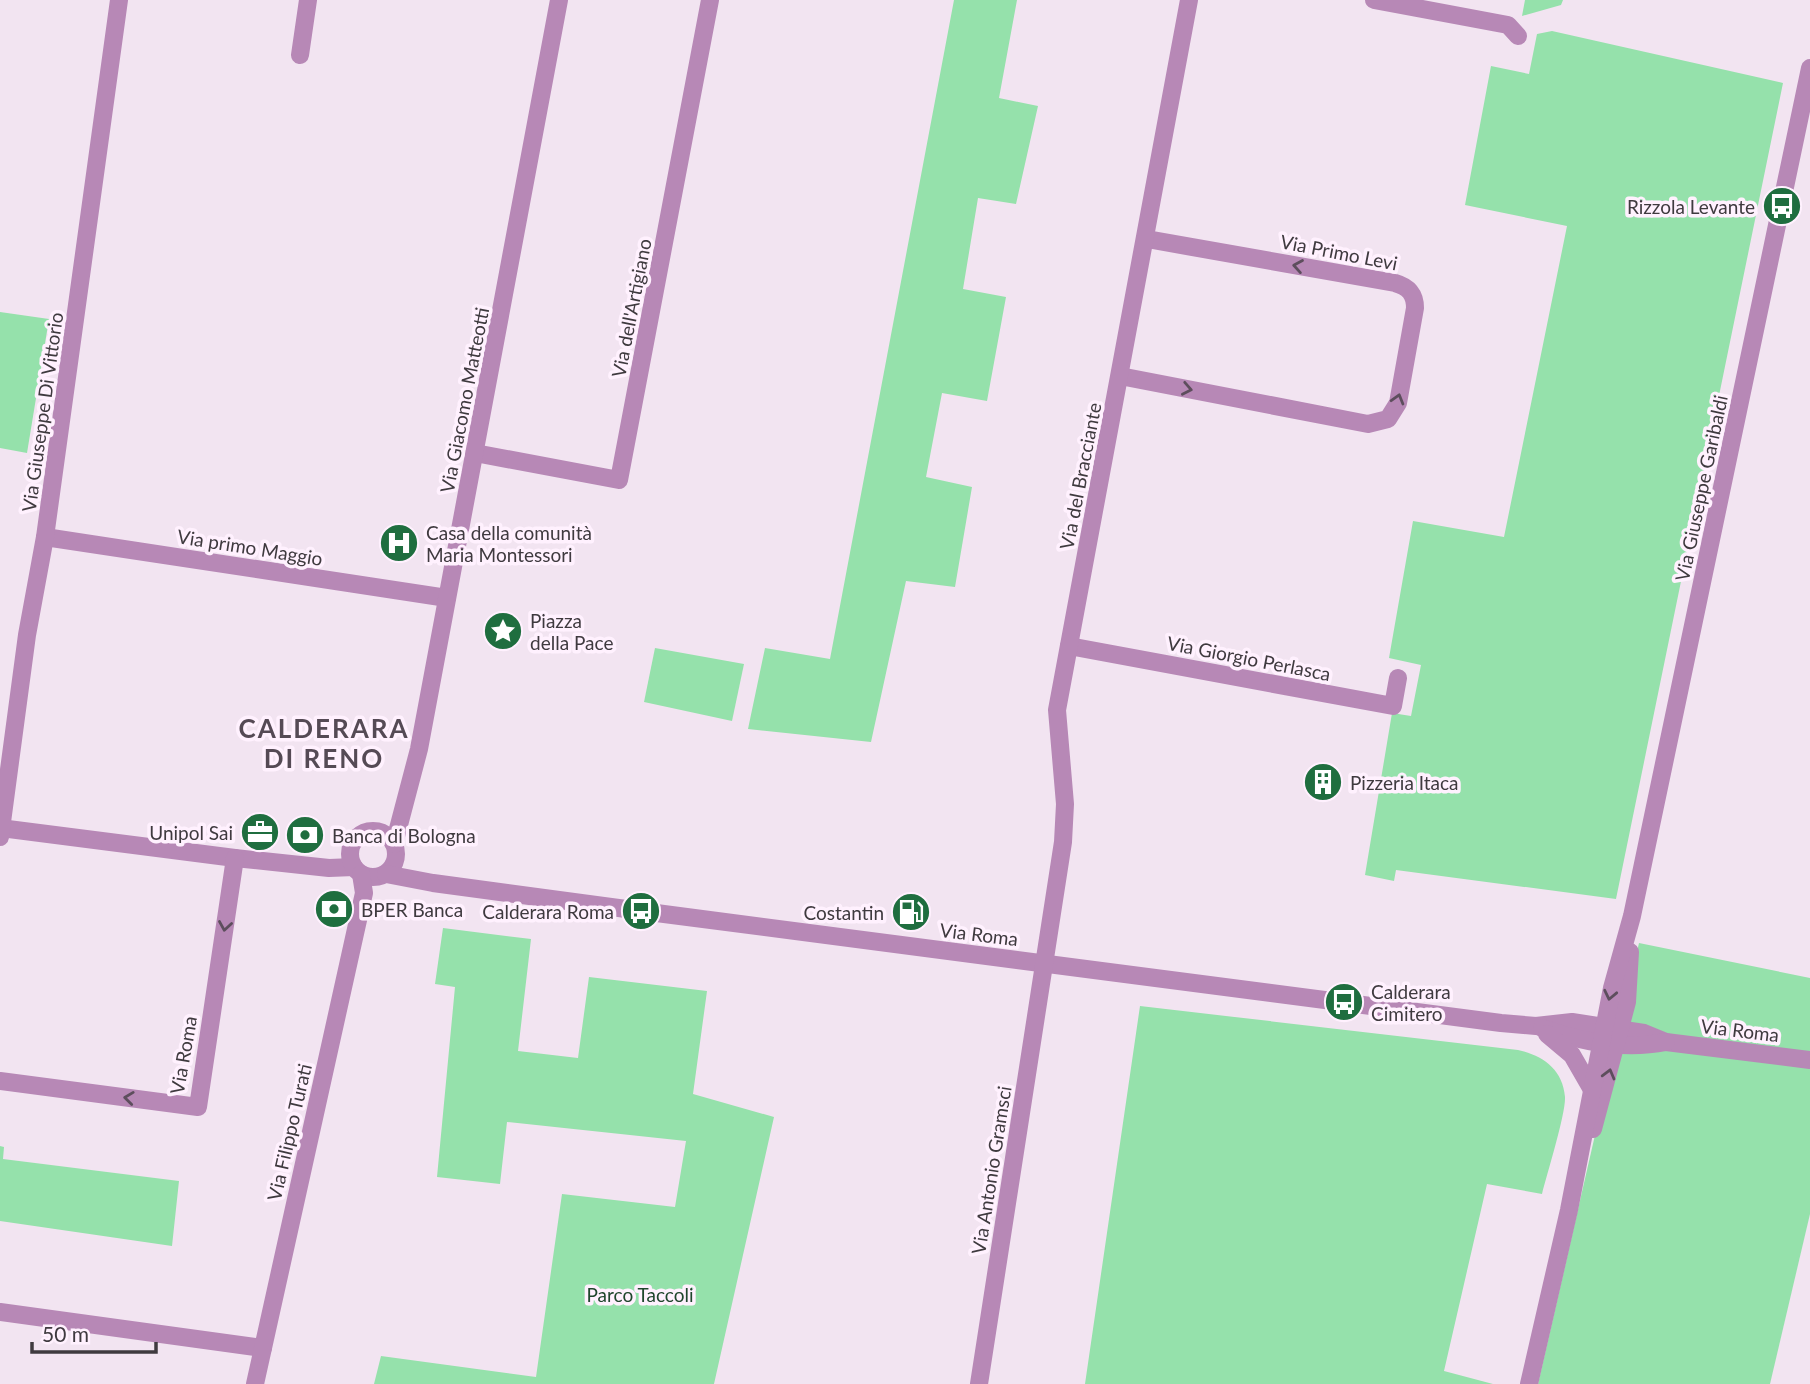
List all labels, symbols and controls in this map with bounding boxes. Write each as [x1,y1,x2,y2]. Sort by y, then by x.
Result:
bus stop icon: Rizzola Levante [1761,185,1803,227]
place label: Rizzola Levante [1627,195,1755,218]
street label: Via Primo Levi [1278,229,1400,275]
street label: Via dell'Artigiano [606,237,656,379]
one-way arrow [1292,259,1304,274]
street label: Via Giacomo Matteotti [435,305,493,495]
street label: Via Giuseppe Di Vittorio [17,311,67,513]
one-way arrow [1181,381,1193,396]
street label: Via Giuseppe Garibaldi [1670,393,1732,583]
one-way arrow [1390,394,1404,406]
street label: Via del Bracciante [1054,401,1106,551]
place label: Casa della comunità Maria Montessori [426,521,592,566]
hospital icon: Casa della comunità Maria Montessori [378,522,420,564]
street label: Via primo Maggio [176,524,324,570]
place label: Piazza della Pace [530,609,613,654]
place icon: Piazza della Pace [482,610,524,652]
street label: Via Giorgio Perlasca [1165,631,1333,685]
district label: CALDERARA DI RENO [238,712,410,774]
building icon: Pizzeria Itaca [1302,761,1344,803]
place label: Pizzeria Itaca [1350,771,1459,794]
office icon: Unipol Sai [239,811,281,853]
bank icon: Banca di Bologna [284,814,326,856]
place label: Unipol Sai [149,821,233,844]
place label: Banca di Bologna [332,824,476,847]
bank icon: BPER Banca [313,888,355,930]
bus stop icon: Calderara Roma [620,890,662,932]
fuel station icon: Costantin [890,891,932,933]
place label: BPER Banca [361,898,463,921]
place label: Calderara Roma [482,900,614,923]
place label: Costantin [803,901,884,924]
street label: Via Roma [938,918,1020,950]
one-way arrow [218,920,233,931]
place label: Calderara Cimitero [1371,980,1451,1025]
bus stop icon: Calderara Cimitero [1323,981,1365,1023]
one-way arrow [1604,989,1619,1001]
street label: Via Roma [165,1014,201,1096]
street label: Via Roma [1699,1014,1781,1046]
street label: Via Filippo Turati [262,1061,316,1203]
one-way arrow [1601,1068,1615,1080]
street label: Via Antonio Gramsci [966,1084,1016,1256]
one-way arrow [124,1090,135,1105]
park label: Parco Taccoli [586,1283,694,1306]
scale bar [32,1310,156,1354]
text: 50 m [42,1321,89,1346]

